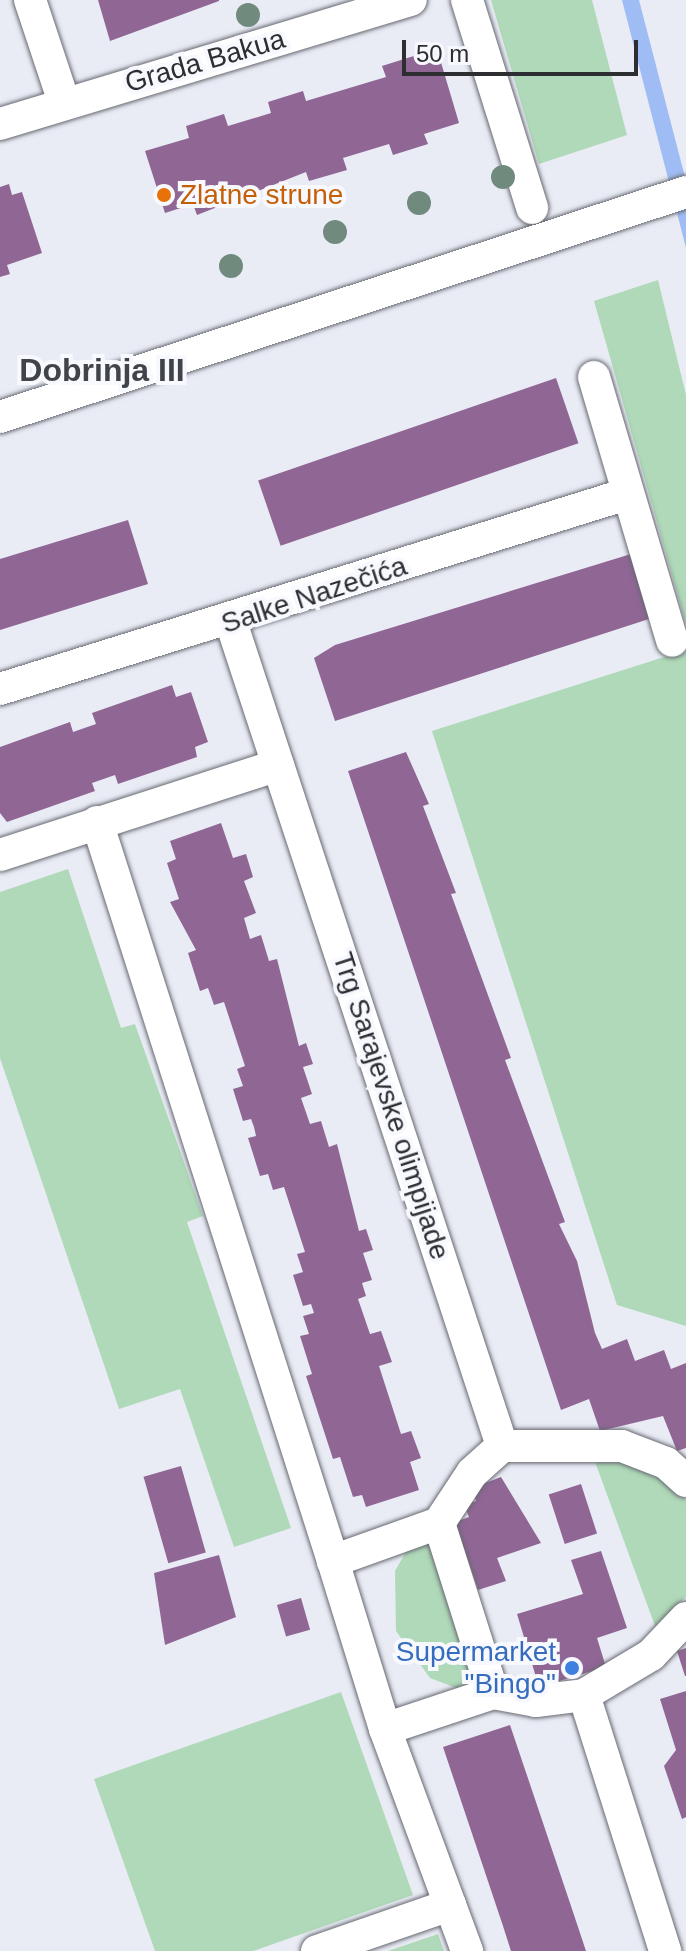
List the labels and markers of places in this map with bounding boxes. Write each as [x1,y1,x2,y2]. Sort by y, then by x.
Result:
place label: Zlatne strune [180,178,343,212]
marker: Zlatne strune [155,186,173,204]
place label: Supermarket "Bingo" [396,1635,556,1701]
marker: Supermarket "Bingo" [563,1659,581,1677]

